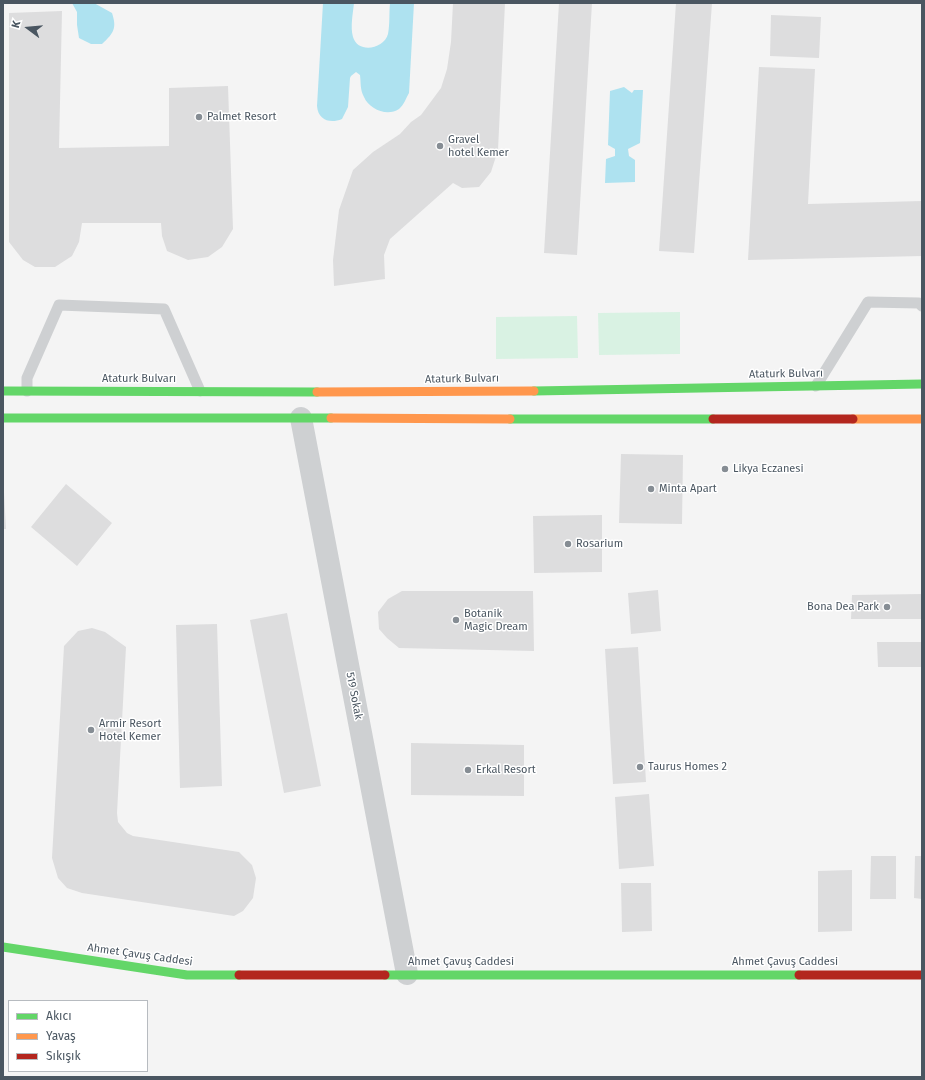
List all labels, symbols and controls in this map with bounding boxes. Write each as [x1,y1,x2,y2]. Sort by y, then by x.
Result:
north arrow [8,8,48,48]
text: K [9,19,23,30]
place label: Palmet Resort [207,110,276,124]
marker: Palmet Resort [194,112,204,122]
place label: Gravel hotel Kemer [448,133,509,159]
marker: Gravel hotel Kemer [435,141,445,151]
street label: Ataturk Bulvarı [749,367,823,381]
street label: Ataturk Bulvarı [102,372,176,386]
street label: Ataturk Bulvarı [425,372,499,386]
place label: Likya Eczanesi [733,462,804,476]
marker: Likya Eczanesi [720,464,730,474]
place label: Minta Apart [659,482,717,496]
marker: Minta Apart [646,484,656,494]
place label: Rosarium [576,537,623,551]
marker: Rosarium [563,539,573,549]
place label: Bona Dea Park [807,600,879,614]
marker: Bona Dea Park [882,602,892,612]
place label: Botanik Magic Dream [464,607,528,633]
marker: Botanik Magic Dream [451,615,461,625]
street label: 519 Sokak [343,671,365,721]
place label: Armir Resort Hotel Kemer [99,717,162,743]
marker: Armir Resort Hotel Kemer [86,725,96,735]
place label: Taurus Homes 2 [648,760,727,774]
marker: Taurus Homes 2 [635,762,645,772]
place label: Erkal Resort [476,763,536,777]
marker: Erkal Resort [463,765,473,775]
street label: Ahmet Çavuş Caddesi [86,941,194,969]
street label: Ahmet Çavuş Caddesi [408,955,514,969]
street label: Ahmet Çavuş Caddesi [732,955,838,969]
legend [8,1000,148,1072]
text: Akıcı [46,1009,72,1023]
text: Yavaş [46,1029,76,1043]
text: Sıkışık [46,1049,81,1063]

